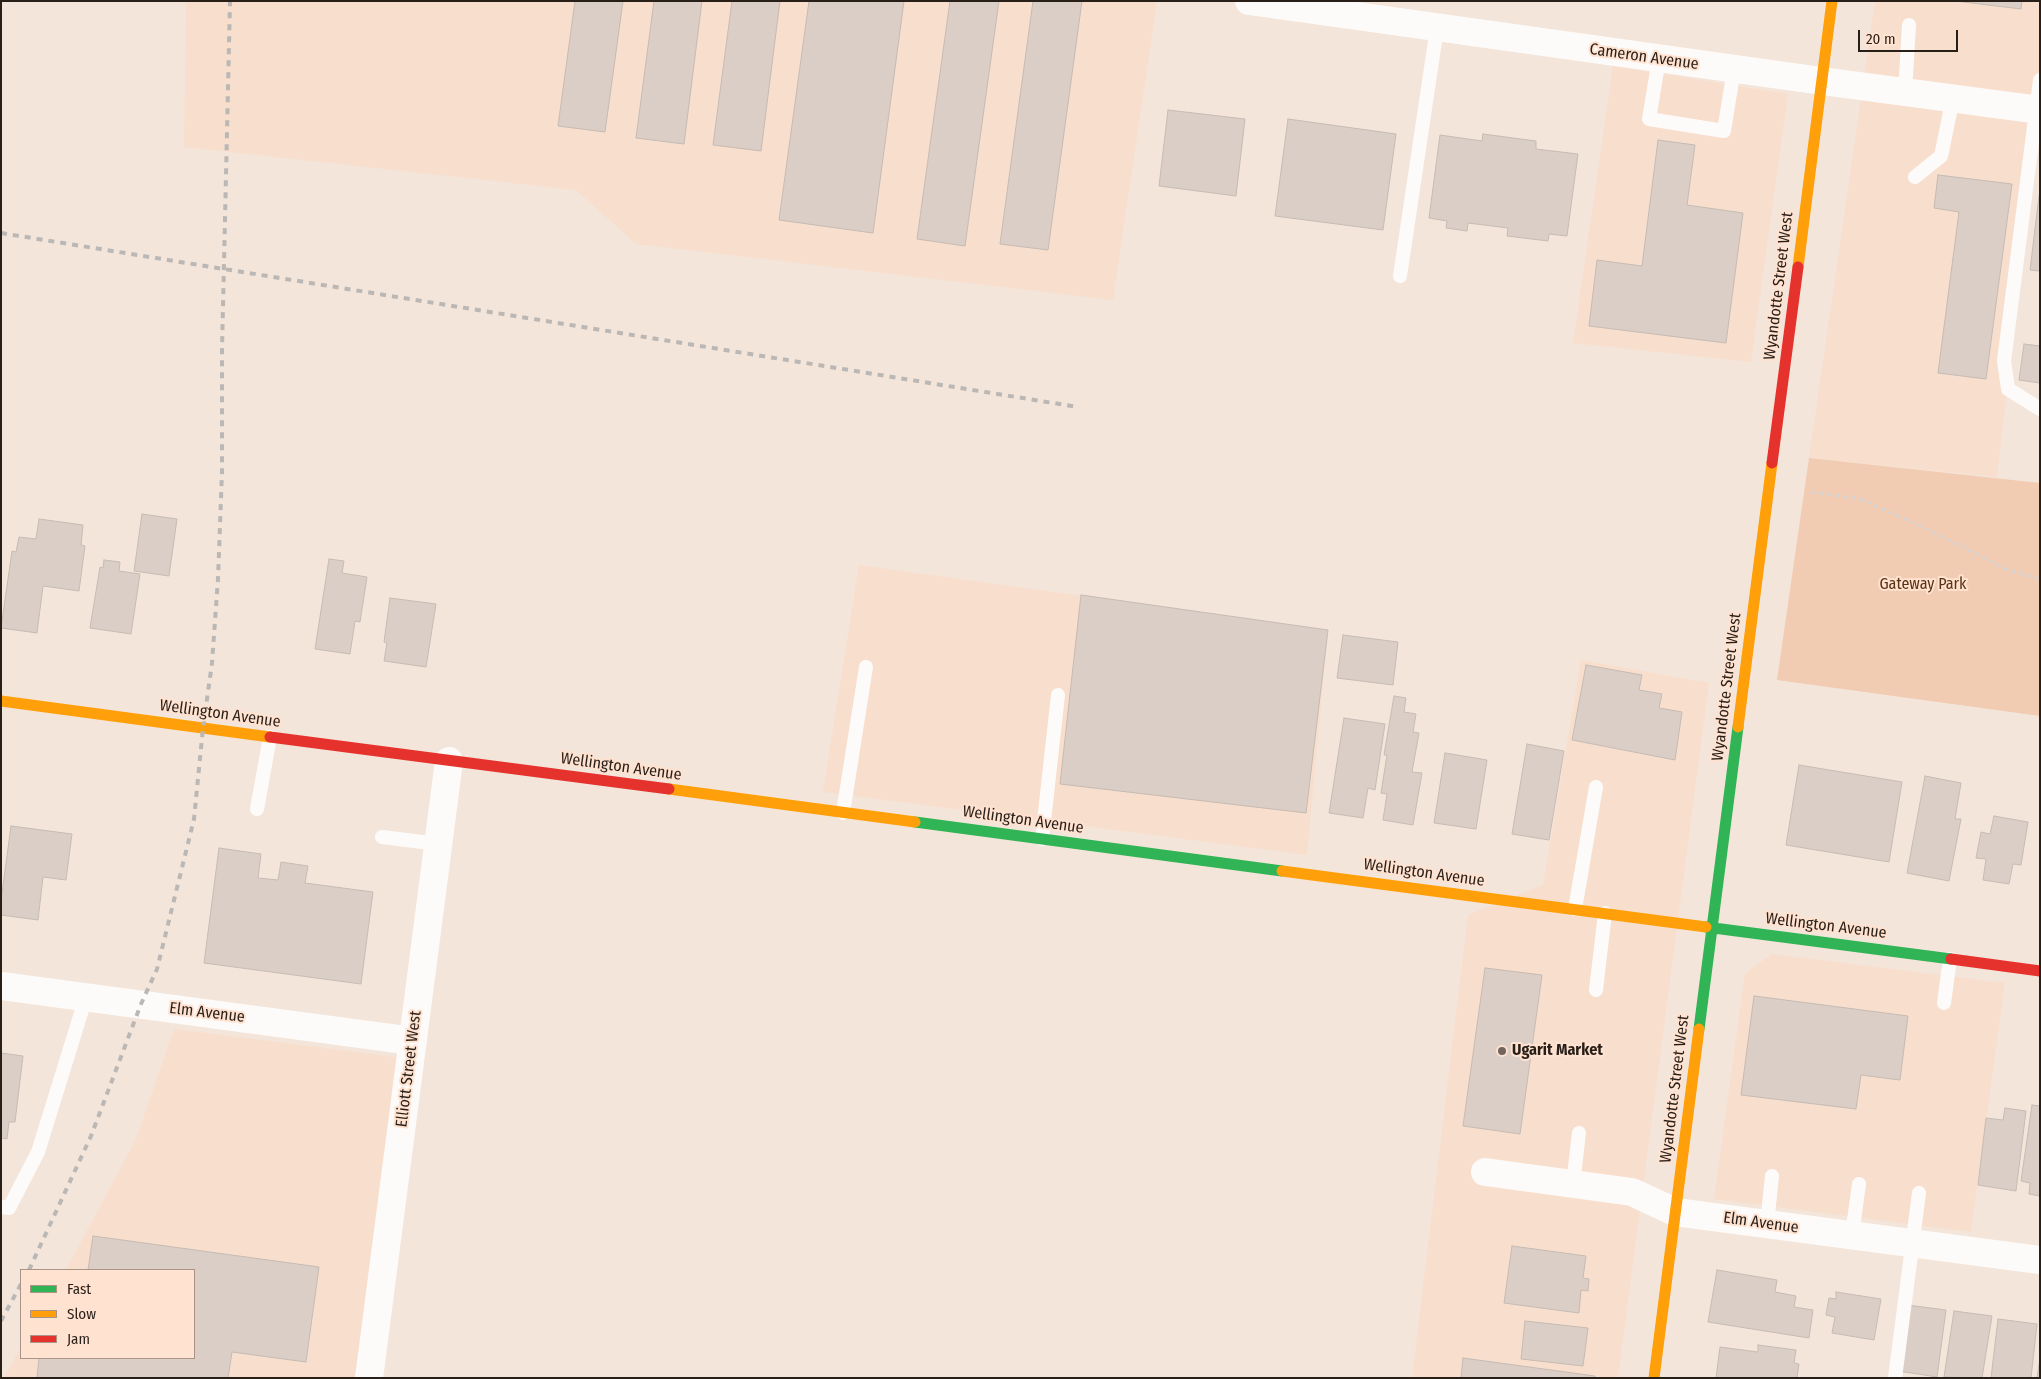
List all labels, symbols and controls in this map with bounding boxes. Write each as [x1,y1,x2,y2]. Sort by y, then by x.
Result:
scale bar [1861,20,1961,52]
text: 20 m [1866,30,1896,48]
street label: Cameron Avenue [1588,40,1700,74]
street label: Wyandotte Street West [1760,211,1798,361]
park label: Gateway Park [1879,575,1967,595]
street label: Wyandotte Street West [1708,612,1746,762]
street label: Wellington Avenue [158,696,282,732]
street label: Wellington Avenue [559,749,683,785]
street label: Wellington Avenue [961,802,1085,838]
street label: Wellington Avenue [1362,855,1486,891]
street label: Wellington Avenue [1764,909,1888,943]
street label: Elm Avenue [168,999,246,1027]
street label: Elliott Street West [392,1010,426,1128]
street label: Wyandotte Street West [1656,1014,1694,1164]
place label: Ugarit Market [1512,1041,1603,1061]
marker: Ugarit Market [1496,1045,1508,1057]
street label: Elm Avenue [1722,1208,1800,1238]
legend [20,1269,195,1359]
text: Fast [67,1280,91,1298]
text: Slow [67,1305,96,1323]
text: Jam [67,1330,90,1348]

